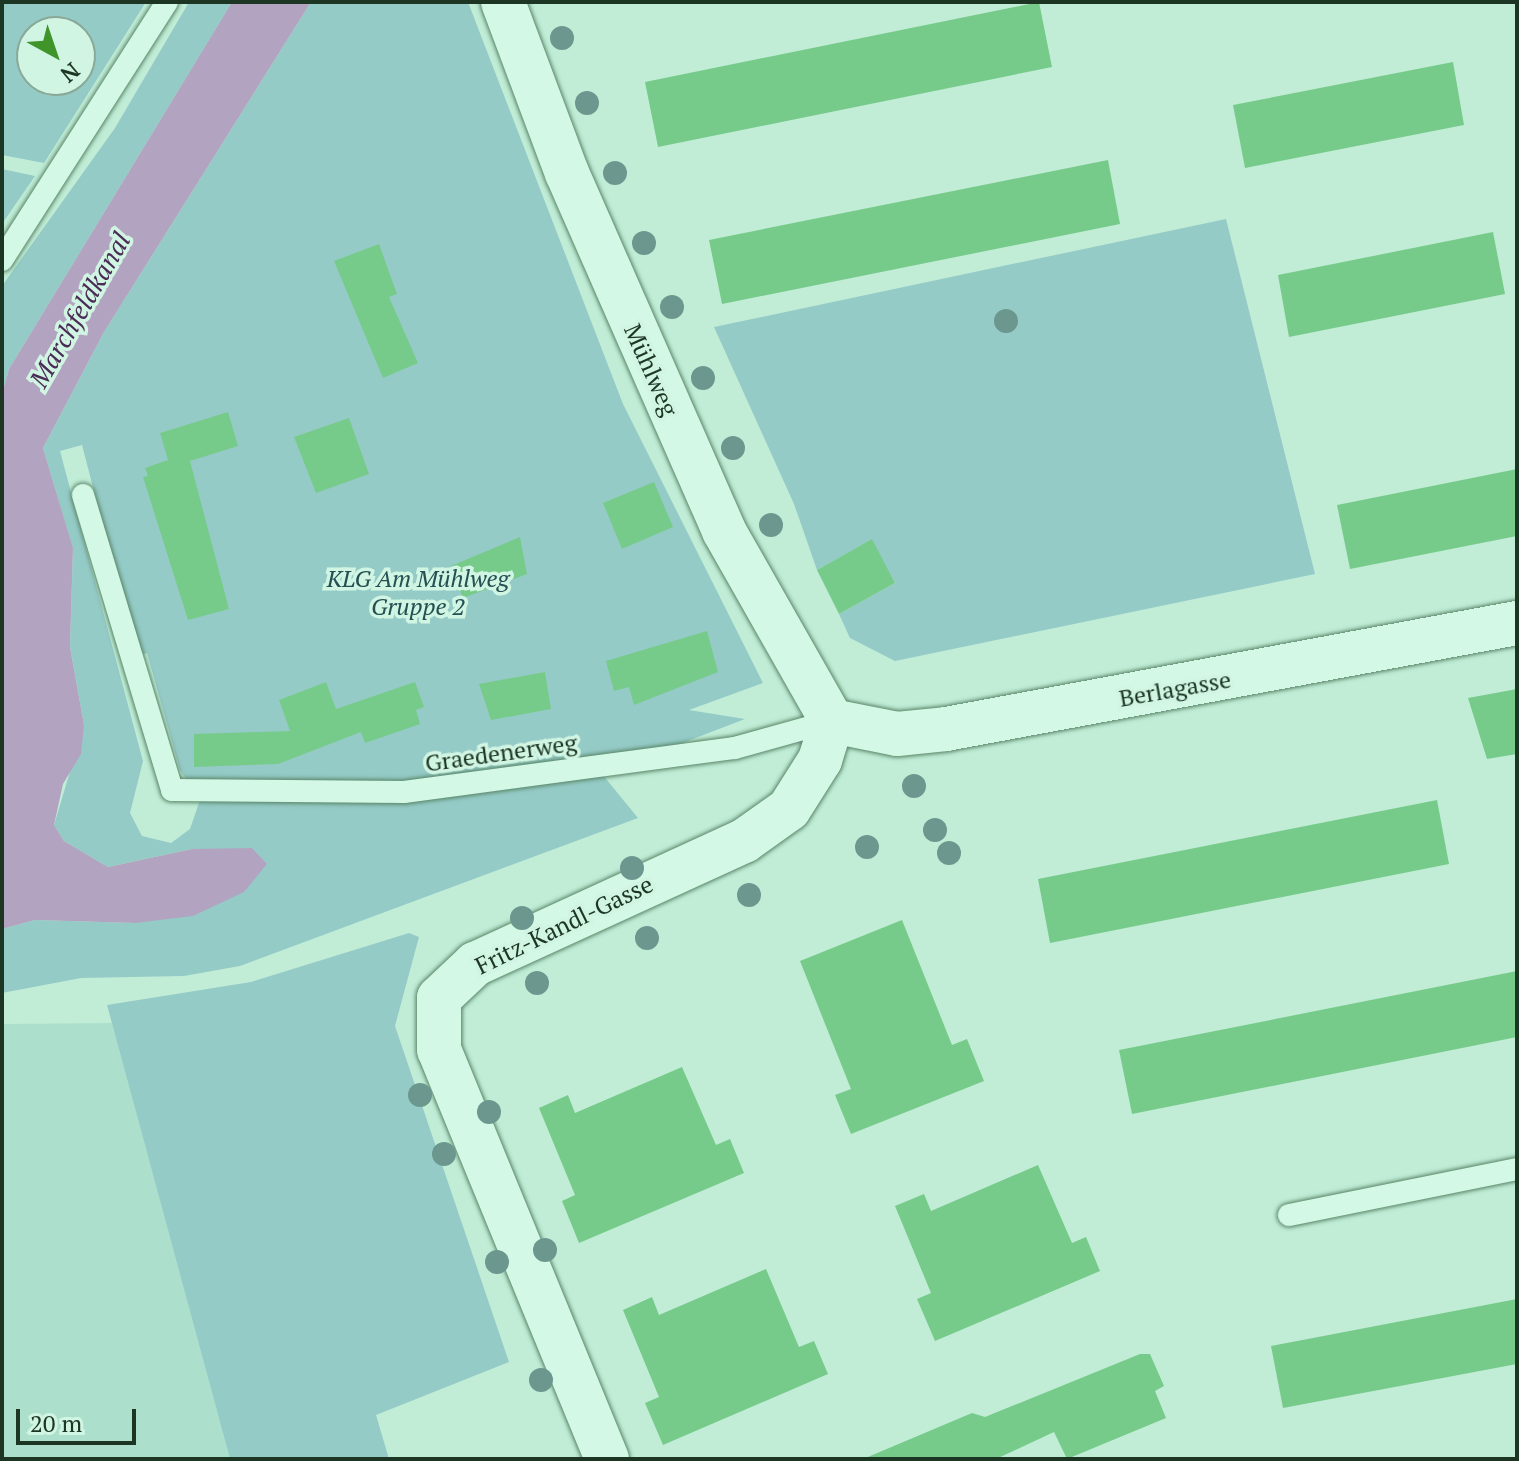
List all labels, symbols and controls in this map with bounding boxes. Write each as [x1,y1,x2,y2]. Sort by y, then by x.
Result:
north arrow [16,16,96,96]
text: N [55,57,86,90]
water label: Marchfeldkanal [23,227,137,393]
street label: Mühlweg [618,319,684,421]
park label: KLG Am Mühlweg Gruppe 2 [327,565,509,621]
street label: Berlagasse [1117,665,1233,713]
street label: Graedenerweg [423,728,579,778]
street label: Fritz-Kandl-Gasse [470,870,658,980]
scale bar [20,1393,140,1443]
text: 20 m [30,1407,82,1439]

